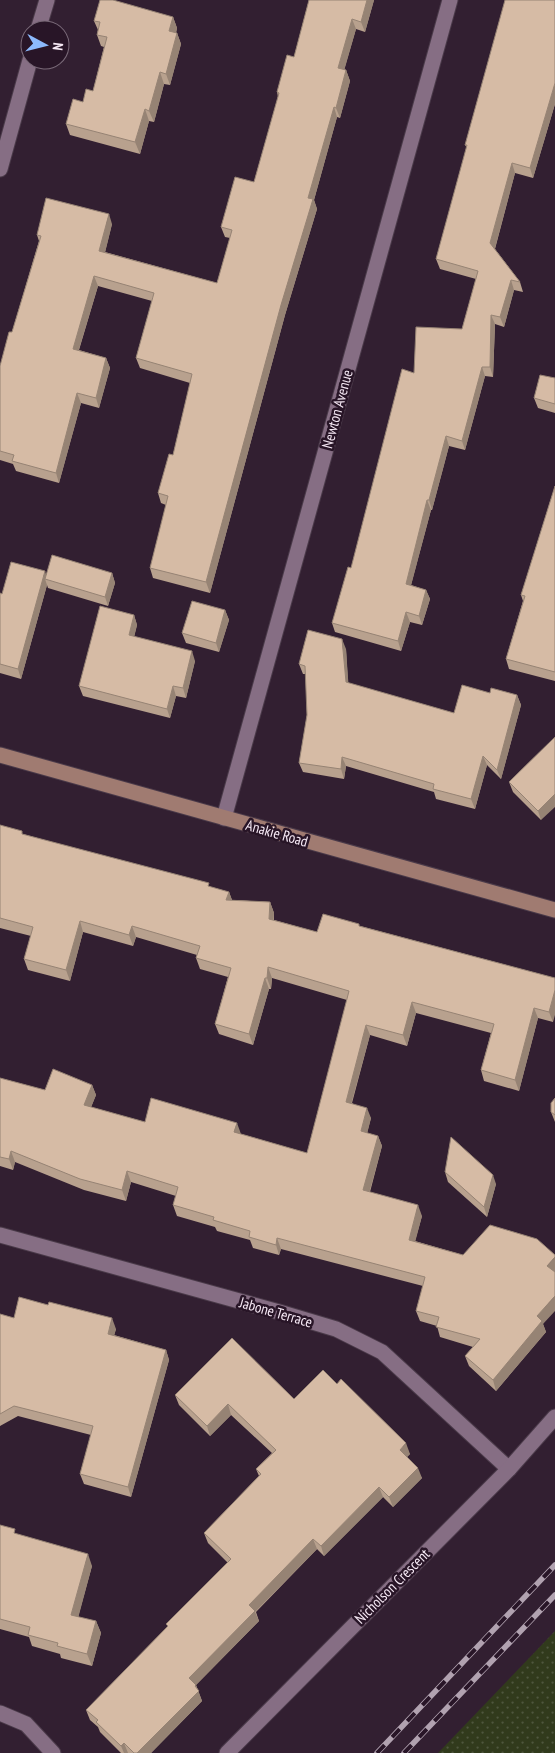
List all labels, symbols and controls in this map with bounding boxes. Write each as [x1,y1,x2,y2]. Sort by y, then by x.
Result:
north arrow [20,20,70,70]
text: N [49,42,67,51]
street label: Newton Avenue [317,368,357,450]
street label: Anakie Road [244,815,310,851]
street label: Jabone Terrace [236,1292,315,1331]
street label: Nicholson Crescent [350,1544,434,1628]

